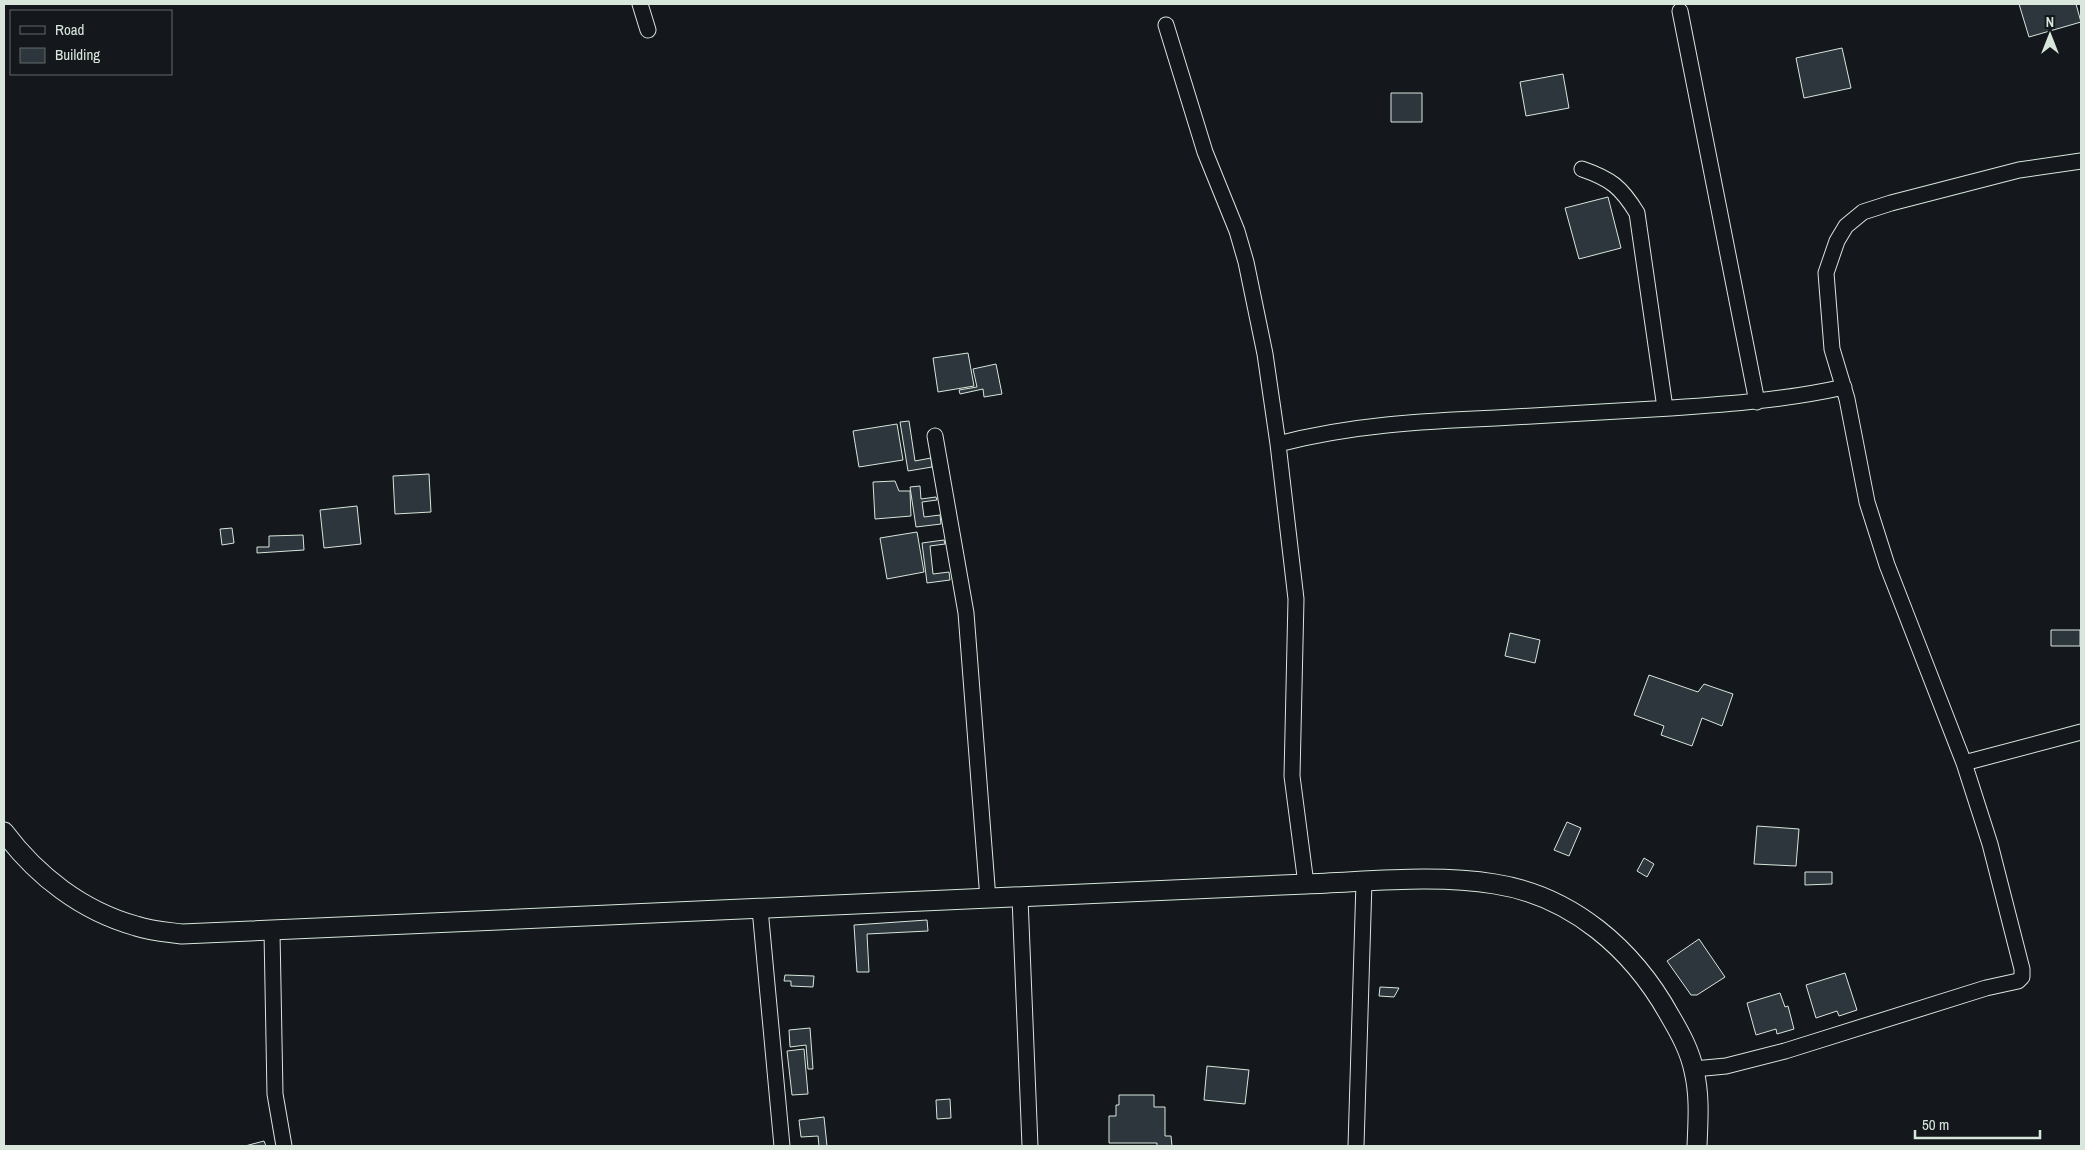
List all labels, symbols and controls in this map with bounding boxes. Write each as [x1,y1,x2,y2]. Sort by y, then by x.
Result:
legend [10,10,172,75]
north arrow [2025,10,2075,60]
text: N [2046,13,2054,31]
text: Road [55,19,84,40]
text: Building [55,44,100,65]
scale bar [1915,1108,2040,1140]
text: 50 m [1922,1114,1949,1135]

